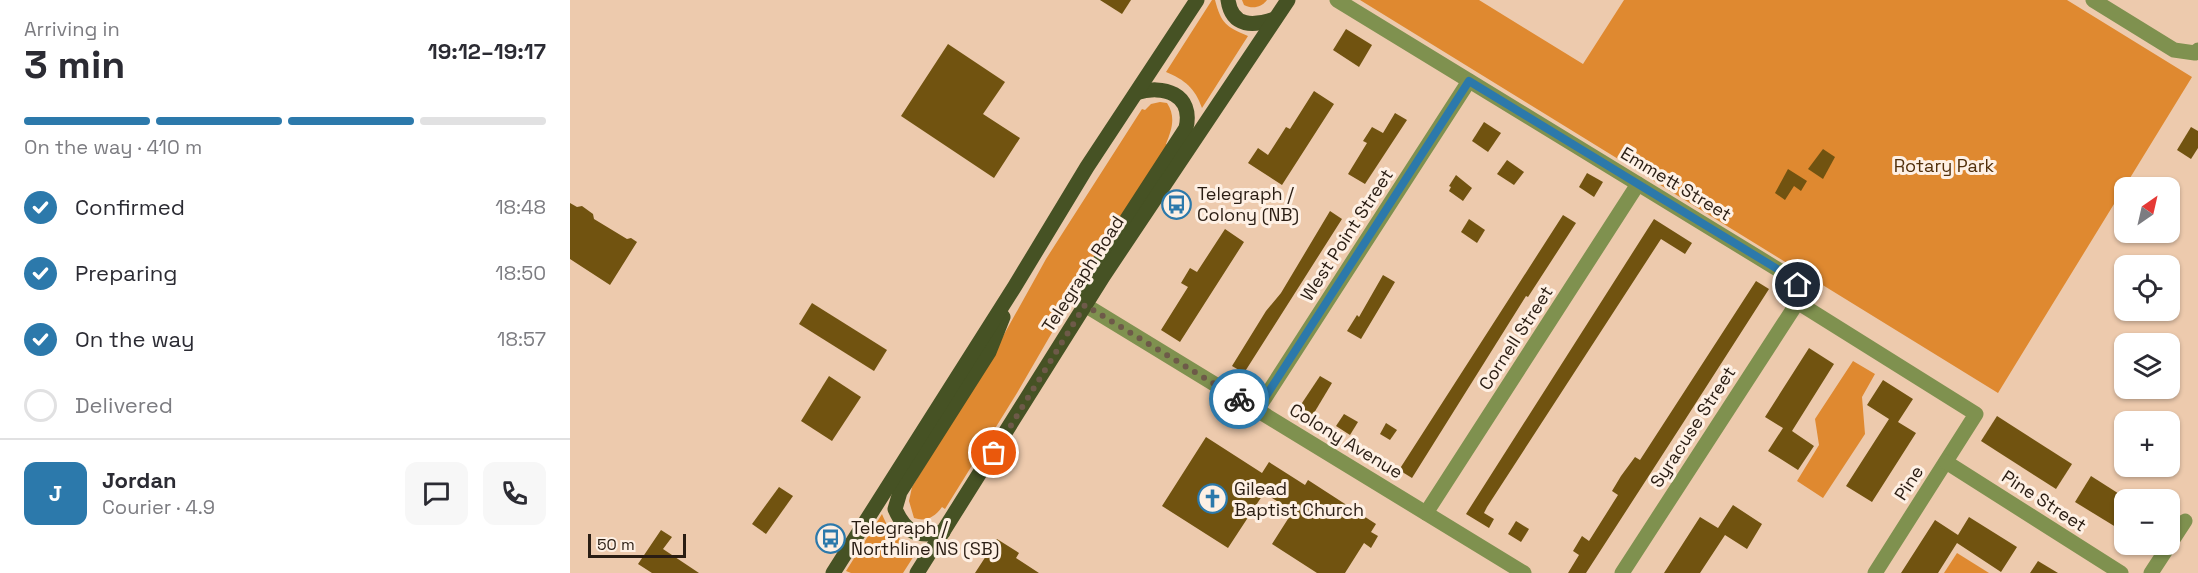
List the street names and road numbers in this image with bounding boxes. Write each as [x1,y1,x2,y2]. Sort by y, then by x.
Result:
street label: Emmett Street [1617,141,1736,226]
street label: West Point Street [1295,164,1398,305]
street label: Telegraph Road [1036,211,1129,336]
street label: Cornell Street [1473,281,1558,394]
street label: Syracuse Street [1645,362,1740,492]
street label: Colony Avenue [1285,398,1407,483]
street label: Pine [1889,461,1928,504]
street label: Pine Street [1998,465,2091,537]

